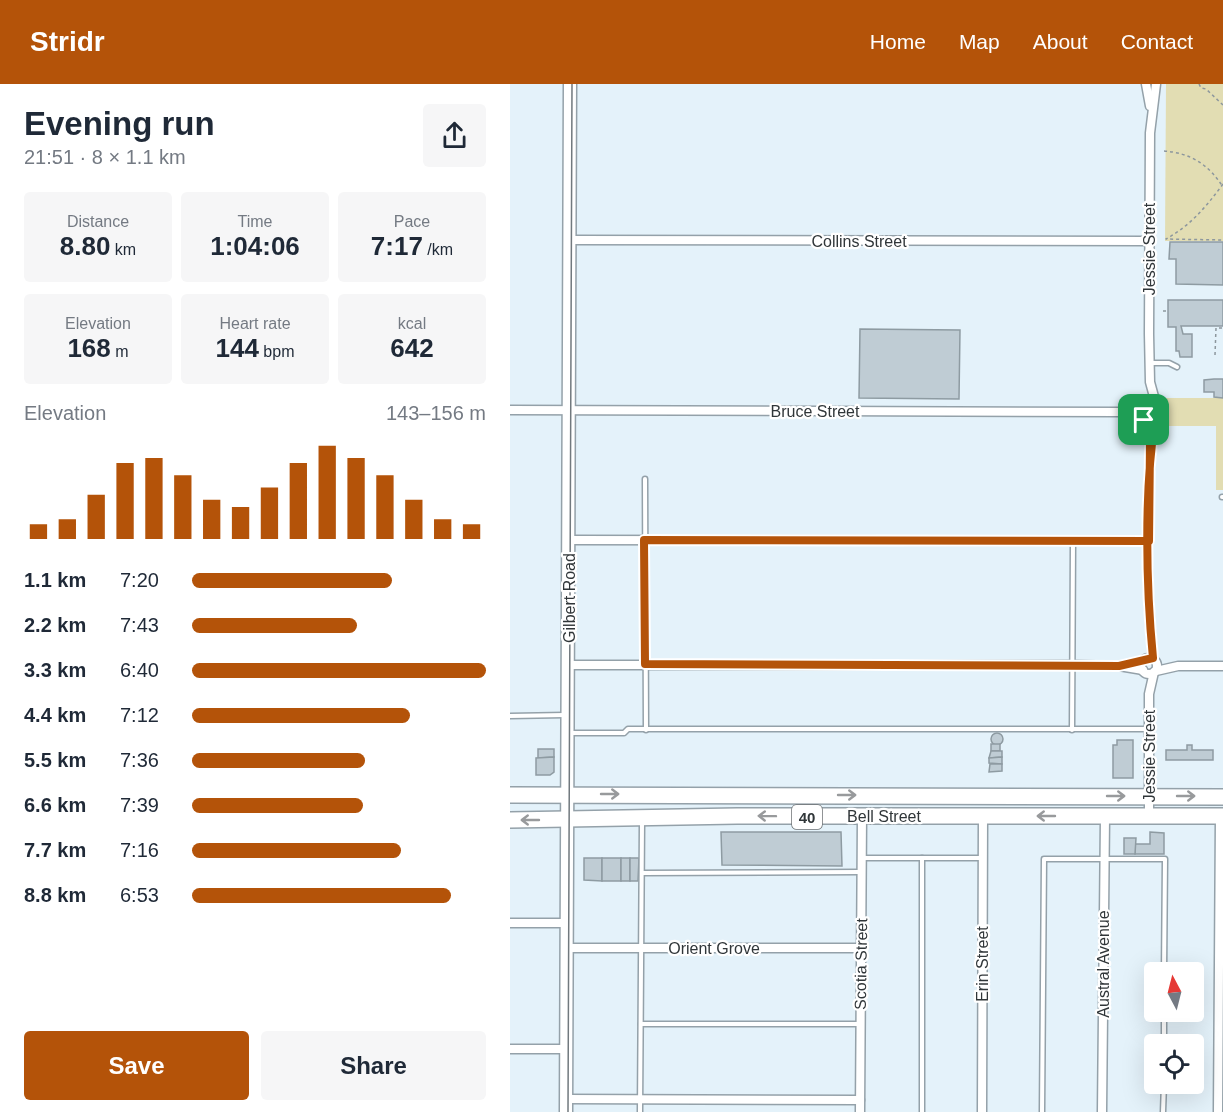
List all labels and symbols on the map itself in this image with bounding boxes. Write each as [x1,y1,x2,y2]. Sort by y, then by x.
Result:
street label: Jessie Street [1141,202,1158,295]
street label: Collins Street [811,233,907,250]
pin [1118,394,1169,445]
street label: Bruce Street [771,403,860,420]
street label: Gilbert Road [561,553,578,643]
street label: Jessie Street [1141,709,1158,802]
one-way arrow [600,788,620,800]
one-way arrow [837,789,857,801]
one-way arrow [1105,790,1125,802]
one-way arrow [1176,791,1196,802]
road number: 40 [792,805,822,829]
street label: Bell Street [847,808,921,825]
one-way arrow [1037,810,1057,822]
one-way arrow [758,811,778,822]
one-way arrow [521,814,541,825]
street label: Austral Avenue [1095,910,1112,1018]
street label: Scotia Street [852,918,870,1010]
street label: Erin Street [974,926,991,1002]
street label: Orient Grove [668,940,760,957]
north arrow [1144,962,1204,1022]

